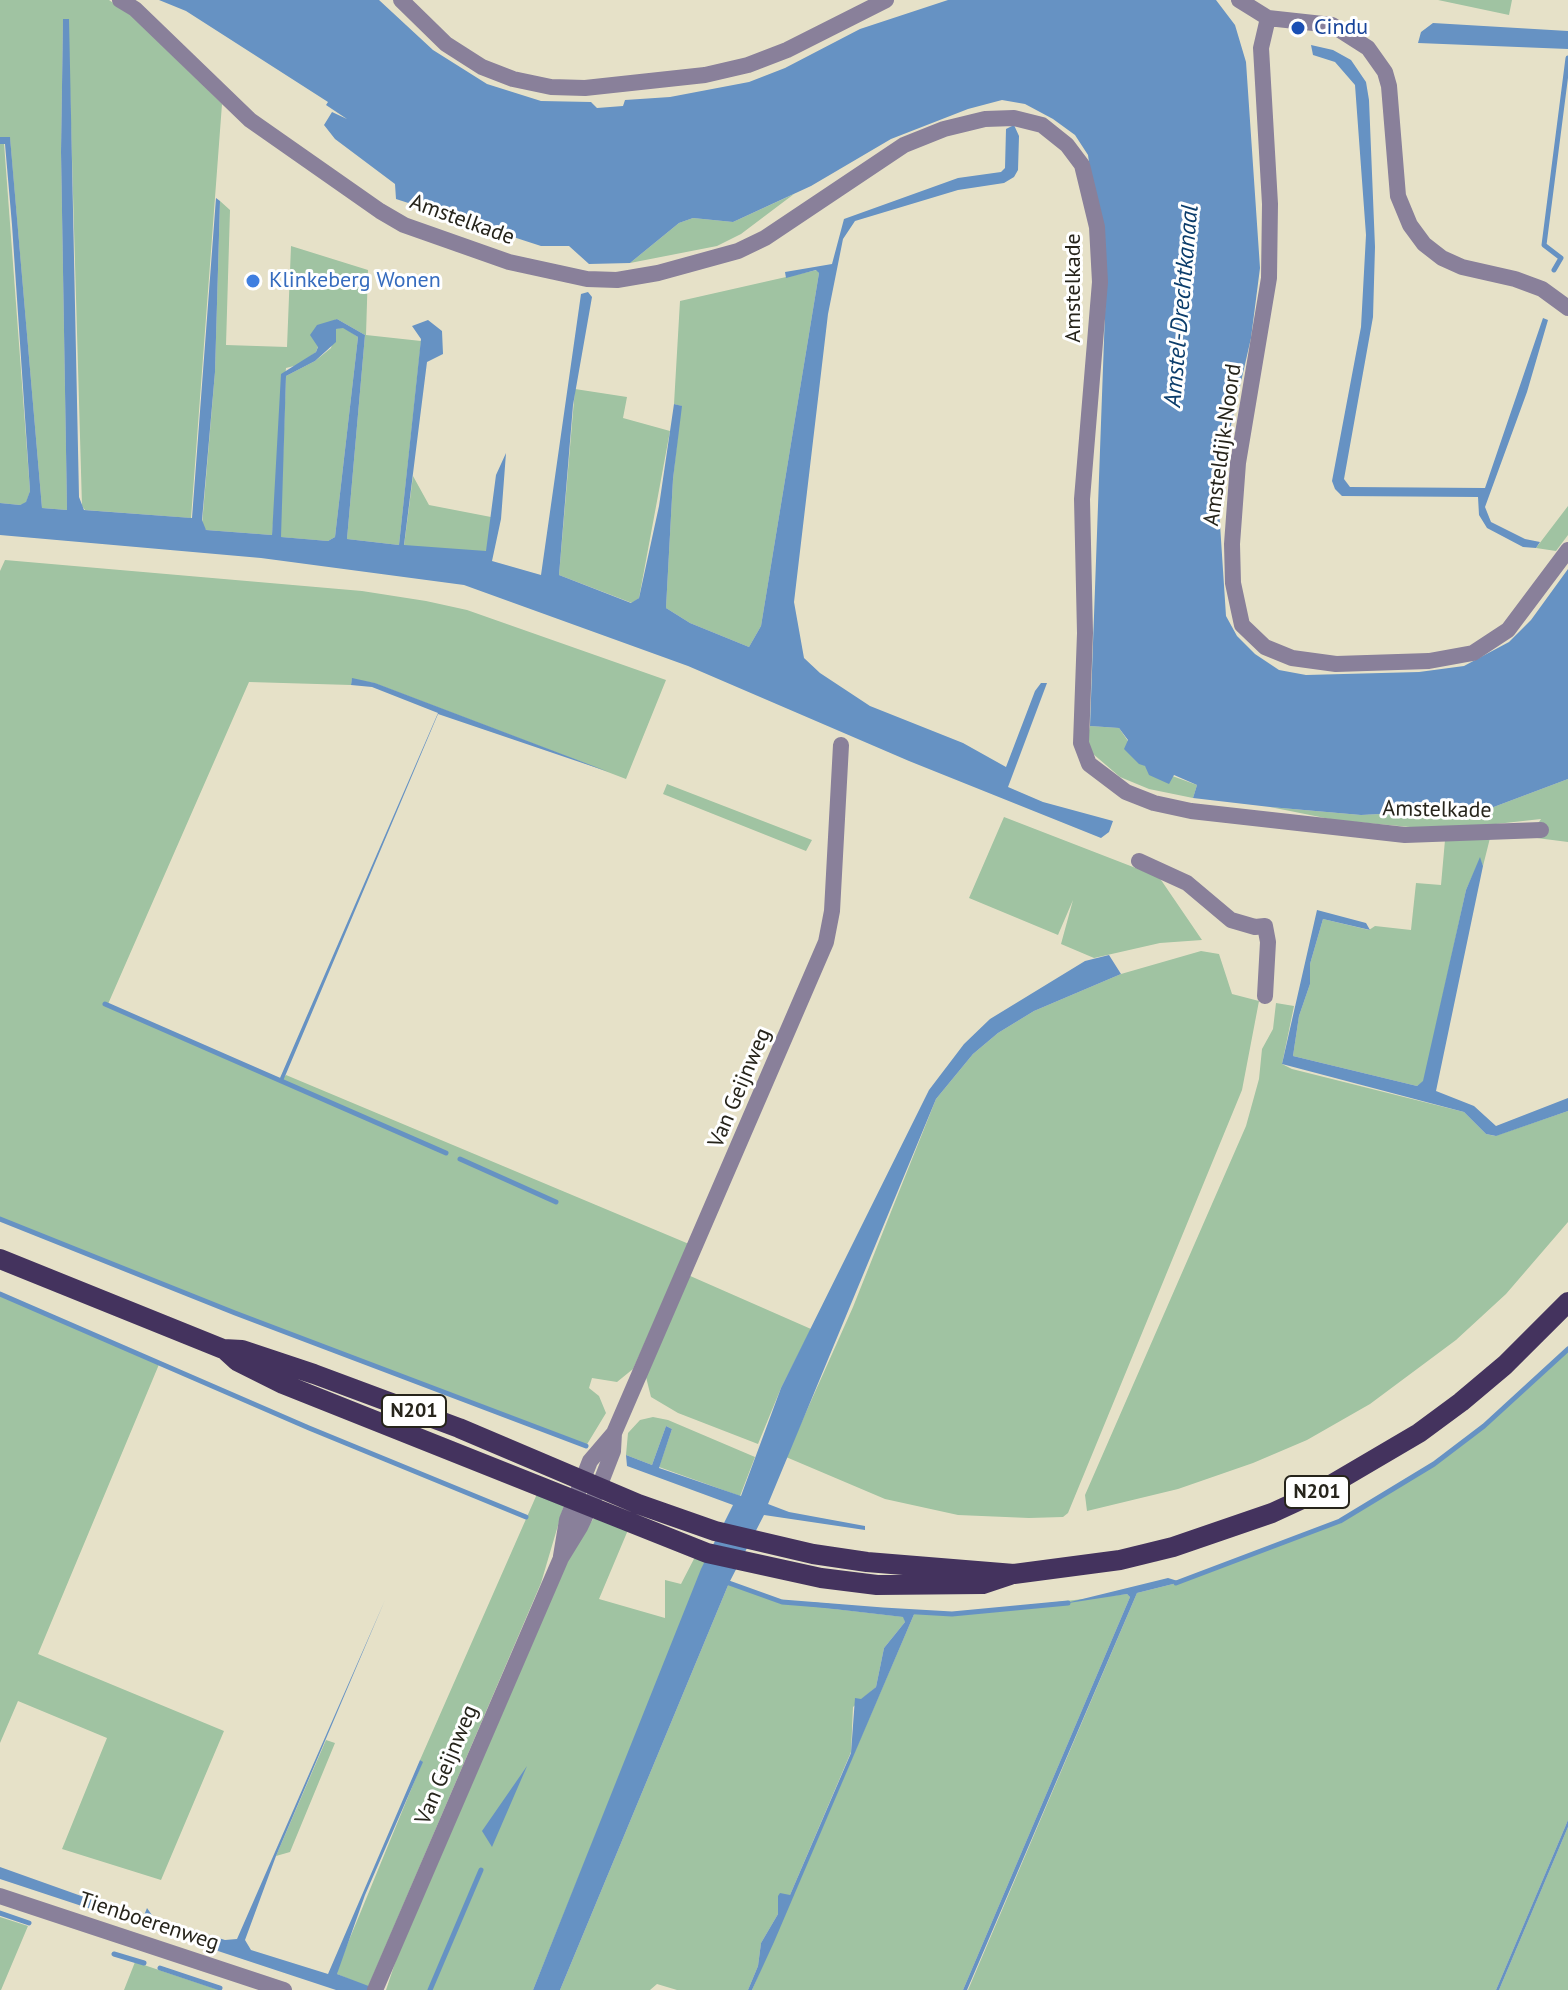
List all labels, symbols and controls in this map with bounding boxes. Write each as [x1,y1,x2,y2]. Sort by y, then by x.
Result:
place label: Cindu [1314,15,1368,41]
marker: Cindu [1289,19,1307,37]
street label: Amstelkade [406,189,518,251]
water label: Amstel-Drechtkanaal [1159,204,1205,408]
street label: Amstelkade [1061,233,1087,343]
place label: Klinkeberg Wonen [269,268,441,294]
marker: Klinkeberg Wonen [244,272,262,290]
street label: Amsteldijk-Noord [1199,362,1247,528]
street label: Amstelkade [1382,796,1492,824]
street label: Van Geijnweg [703,1024,777,1152]
road number: N201 [382,1395,446,1427]
road number: N201 [1285,1476,1349,1508]
street label: Van Geijnweg [410,1701,484,1829]
street label: Tienboerenweg [76,1887,222,1957]

